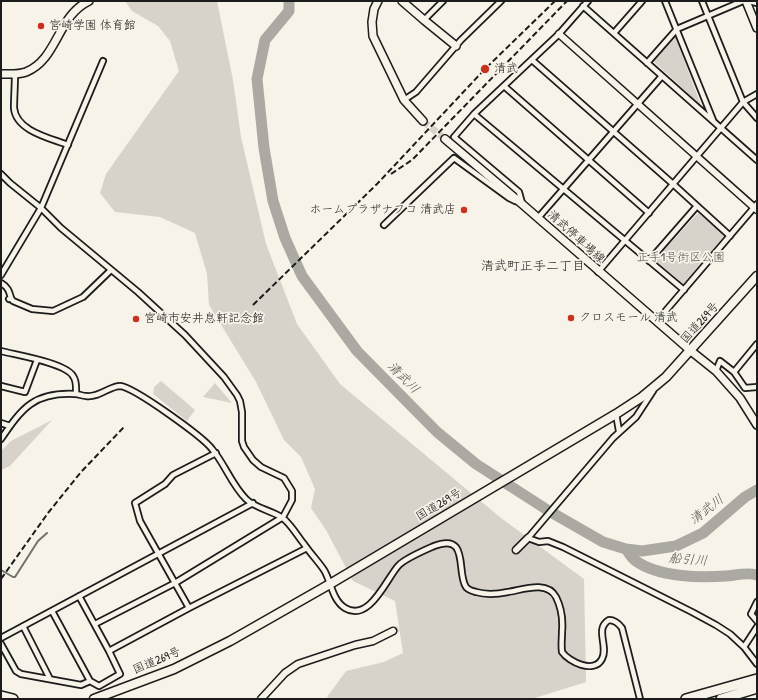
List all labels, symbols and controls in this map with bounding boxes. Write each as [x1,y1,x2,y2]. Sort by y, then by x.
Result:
place label: 宮崎学園 体育館 [49,19,136,33]
marker: 宮崎学園 体育館 [36,21,46,31]
place label: 清武 [494,62,518,76]
marker: 清武 [479,63,491,75]
place label: ホームプラザナフコ 清武店 [309,203,456,217]
marker: ホームプラザナフコ 清武店 [459,205,469,215]
street label: 清武停車場線 [544,208,608,266]
park label: 正手1号街区公園 [637,251,725,265]
district label: 清武町正手二丁目 [481,259,585,275]
street label: 国道269号 [678,299,722,347]
place label: クロスモール 清武 [579,311,678,325]
place label: 宮崎市安井息軒記念館 [144,312,264,326]
marker: クロスモール 清武 [566,313,576,323]
marker: 宮崎市安井息軒記念館 [131,314,141,324]
water label: 清武川 [384,359,422,397]
street label: 国道269号 [414,486,464,524]
water label: 清武川 [687,492,727,528]
water label: 船引川 [668,551,708,569]
street label: 国道269号 [131,644,183,678]

